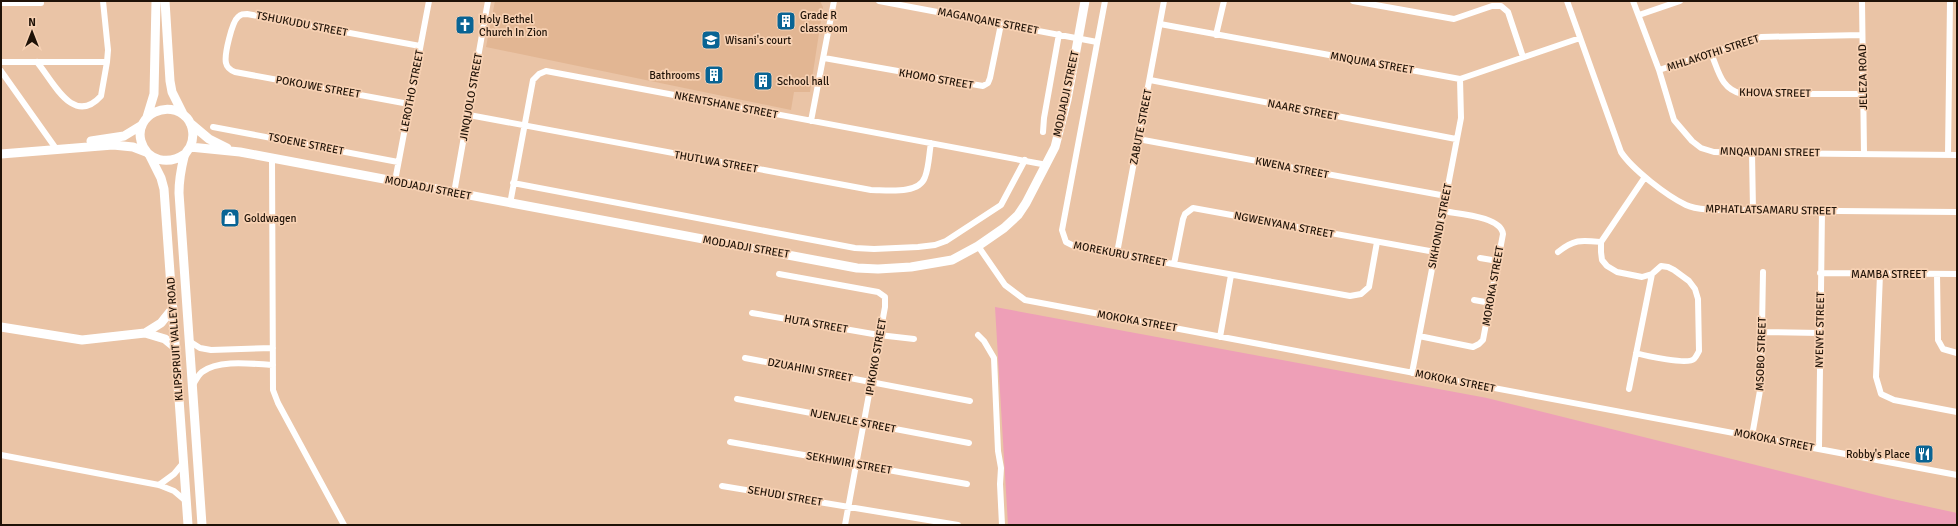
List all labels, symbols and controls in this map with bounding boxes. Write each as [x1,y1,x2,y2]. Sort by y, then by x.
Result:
street label: MAGANQANE STREET [937,5,1040,37]
street label: TSHUKUDU STREET [255,9,349,39]
place label: Grade R classroom [800,9,848,35]
building icon: Grade R classroom [775,10,797,32]
north arrow [12,12,52,52]
place label: Holy Bethel Church In Zion [479,13,548,39]
church icon: Holy Bethel Church In Zion [454,14,476,36]
text: N [28,16,36,29]
school or university icon: Wisani's court [700,29,722,51]
street label: MHLAKOTHI STREET [1665,32,1761,74]
place label: Wisani's court [725,34,791,47]
street label: JELEZA ROAD [1856,44,1870,110]
street label: LEROTHO STREET [398,48,426,133]
street label: MODJADJI STREET [1051,49,1082,138]
street label: MNQUMA STREET [1329,49,1415,77]
street label: JINQIJOLO STREET [457,52,485,142]
building icon: Bathrooms [703,64,725,86]
street label: KHOMO STREET [898,66,975,92]
place label: Bathrooms [649,69,700,82]
building icon: School hall [752,70,774,92]
street label: POKOJWE STREET [275,73,362,101]
place label: School hall [777,75,829,88]
street label: KHOVA STREET [1739,86,1812,100]
street label: ZABUTE STREET [1127,88,1155,166]
street label: NKENTSHANE STREET [673,89,779,122]
street label: NAARE STREET [1266,97,1340,123]
street label: TSOENE STREET [267,130,345,158]
street label: MNQANDANI STREET [1720,145,1821,159]
street label: THUTLWA STREET [673,148,759,176]
street label: KWENA STREET [1254,155,1330,182]
street label: MODJADJI STREET [384,173,473,203]
street label: SIKHONDI STREET [1425,182,1455,270]
street label: MPHATLATSAMARU STREET [1705,202,1837,218]
shop icon: Goldwagen [219,207,241,229]
street label: NGWENYANA STREET [1233,209,1336,241]
place label: Goldwagen [244,212,296,225]
street label: MODJADJI STREET [702,233,791,261]
street label: MOREKURU STREET [1072,239,1168,270]
street label: MOROKA STREET [1480,244,1507,327]
street label: MAMBA STREET [1851,268,1928,281]
street label: KLIPSPRUIT VALLEY ROAD [164,277,186,401]
street label: NYENYE STREET [1813,291,1827,368]
street label: MOKOKA STREET [1096,308,1179,335]
street label: HUTA STREET [783,312,849,336]
street label: MSOBO STREET [1753,316,1769,391]
street label: IPIKOKO STREET [863,317,889,397]
street label: DZUAHINI STREET [766,355,854,385]
street label: MOKOKA STREET [1414,367,1497,395]
street label: NJENJELE STREET [809,406,898,436]
street label: MOKOKA STREET [1733,426,1816,454]
restaurant icon: Robby's Place [1913,443,1935,465]
place label: Robby's Place [1846,448,1910,461]
street label: SEKHWIRI STREET [805,449,893,477]
street label: SEHUDI STREET [747,483,824,509]

